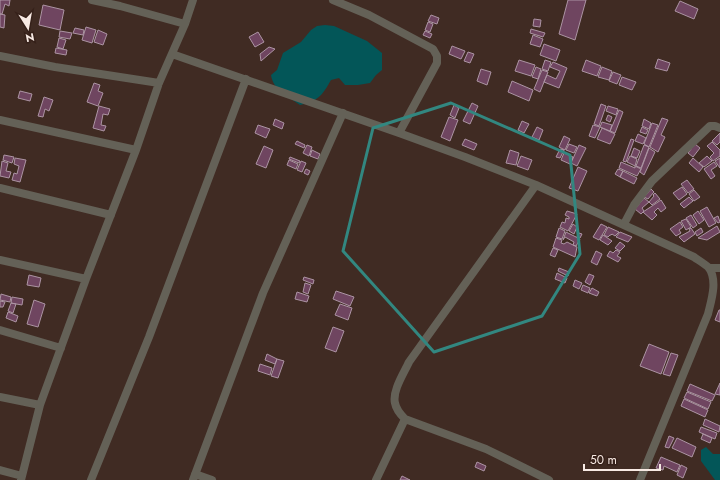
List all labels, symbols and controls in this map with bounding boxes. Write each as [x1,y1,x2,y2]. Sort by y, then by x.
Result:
north arrow [8,8,48,48]
text: N [24,29,36,47]
scale bar [584,446,660,472]
text: 50 m [590,451,617,469]

